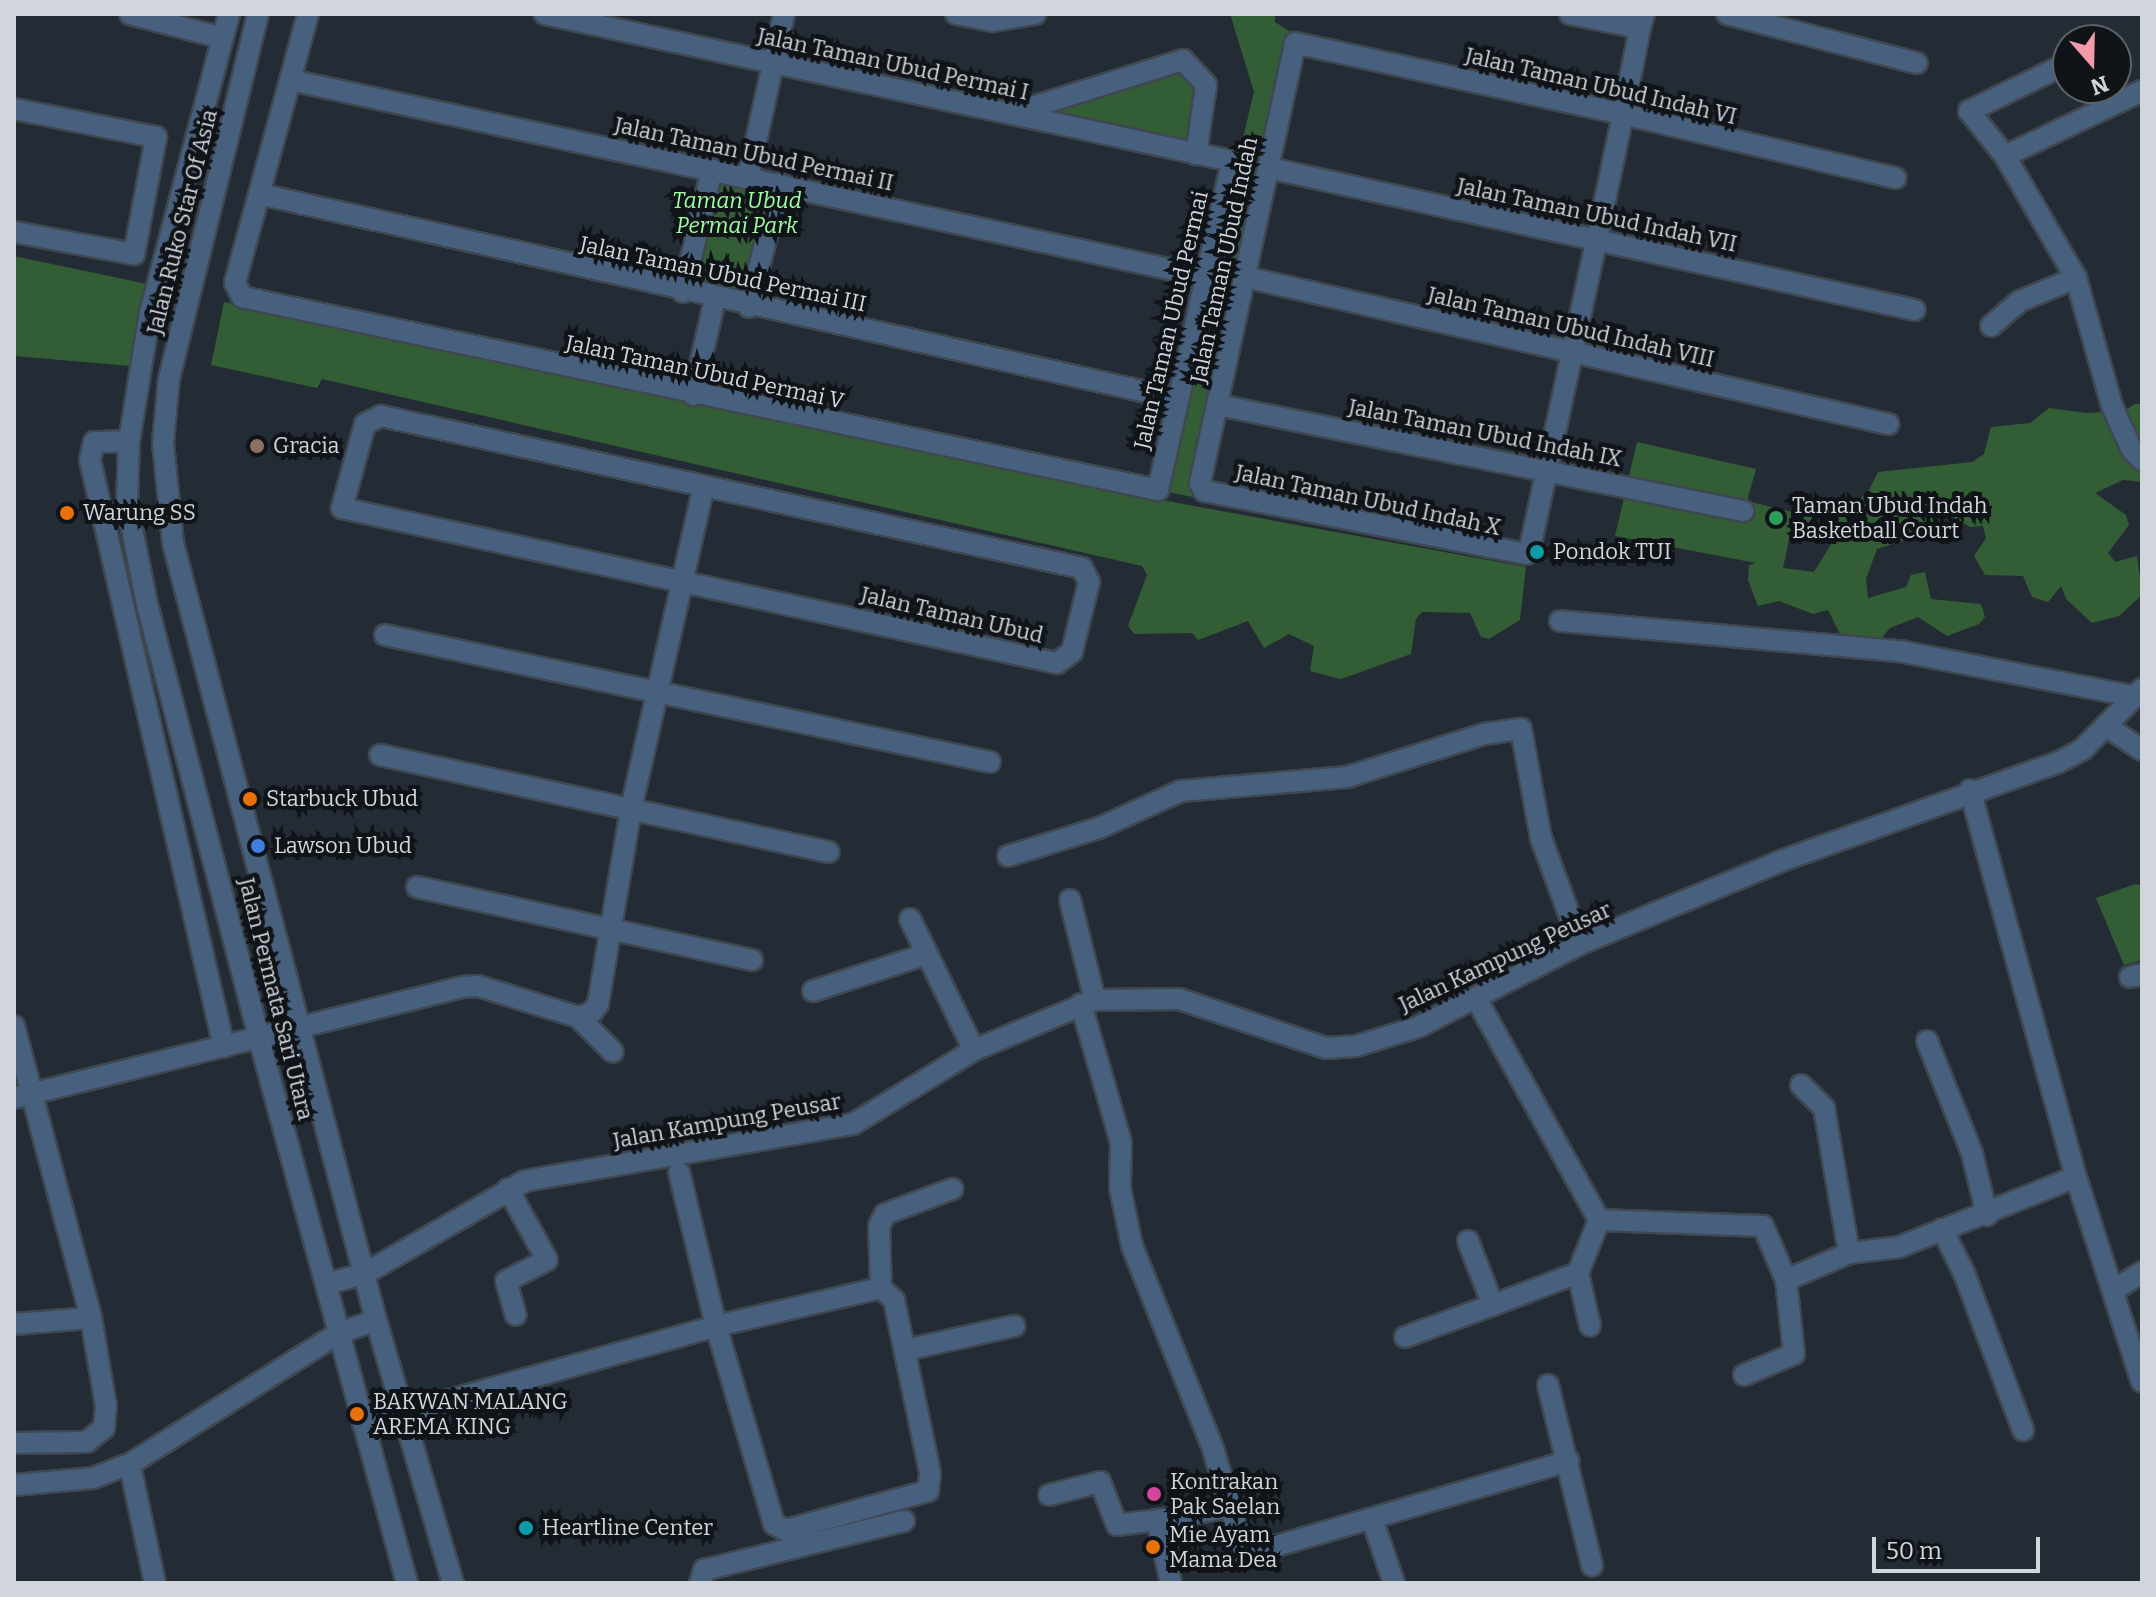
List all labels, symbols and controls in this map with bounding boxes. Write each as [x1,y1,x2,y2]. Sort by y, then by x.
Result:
street label: Jalan Taman Ubud Permai I [755,22,1031,106]
north arrow [2052,24,2132,104]
street label: Jalan Taman Ubud Indah VI [1463,42,1739,130]
text: N [2087,70,2112,101]
street label: Jalan Ruko Star Of Asia [141,107,223,337]
street label: Jalan Taman Ubud Permai II [612,112,896,196]
street label: Jalan Taman Ubud Indah [1185,135,1263,385]
street label: Jalan Taman Ubud Indah VII [1455,172,1739,258]
park label: Taman Ubud Permai Park [672,187,802,238]
street label: Jalan Taman Ubud Permai [1128,188,1214,452]
street label: Jalan Taman Ubud Permai III [577,231,869,317]
street label: Jalan Taman Ubud Indah VIII [1425,281,1717,373]
street label: Jalan Taman Ubud Permai V [563,330,847,414]
street label: Jalan Taman Ubud Indah IX [1346,394,1624,472]
place label: Gracia [273,433,340,459]
marker: Gracia [248,437,266,455]
street label: Jalan Taman Ubud Indah X [1233,459,1503,541]
place label: Taman Ubud Indah Basketball Court [1792,492,1988,544]
place label: Warung SS [83,500,196,526]
marker: Warung SS [58,504,76,522]
marker: Taman Ubud Indah Basketball Court [1767,509,1785,527]
place label: Pondok TUI [1553,539,1672,565]
marker: Pondok TUI [1528,543,1546,561]
street label: Jalan Taman Ubud [858,581,1046,649]
place label: Starbuck Ubud [266,786,418,812]
marker: Starbuck Ubud [241,790,259,808]
place label: Lawson Ubud [274,833,412,859]
marker: Lawson Ubud [249,837,267,855]
street label: Jalan Permata Sari Utara [233,875,319,1123]
street label: Jalan Kampung Peusar [1395,896,1615,1018]
street label: Jalan Kampung Peusar [611,1088,843,1154]
place label: BAKWAN MALANG AREMA KING [373,1388,568,1440]
marker: BAKWAN MALANG AREMA KING [348,1405,366,1423]
place label: Kontrakan Pak Saelan [1170,1468,1280,1520]
marker: Kontrakan Pak Saelan [1145,1485,1163,1503]
place label: Heartline Center [542,1515,713,1541]
marker: Heartline Center [517,1519,535,1537]
place label: Mie Ayam Mama Dea [1169,1521,1277,1572]
scale bar [1876,1521,2044,1571]
text: 50 m [1886,1537,1942,1565]
marker: Mie Ayam Mama Dea [1144,1538,1162,1556]

